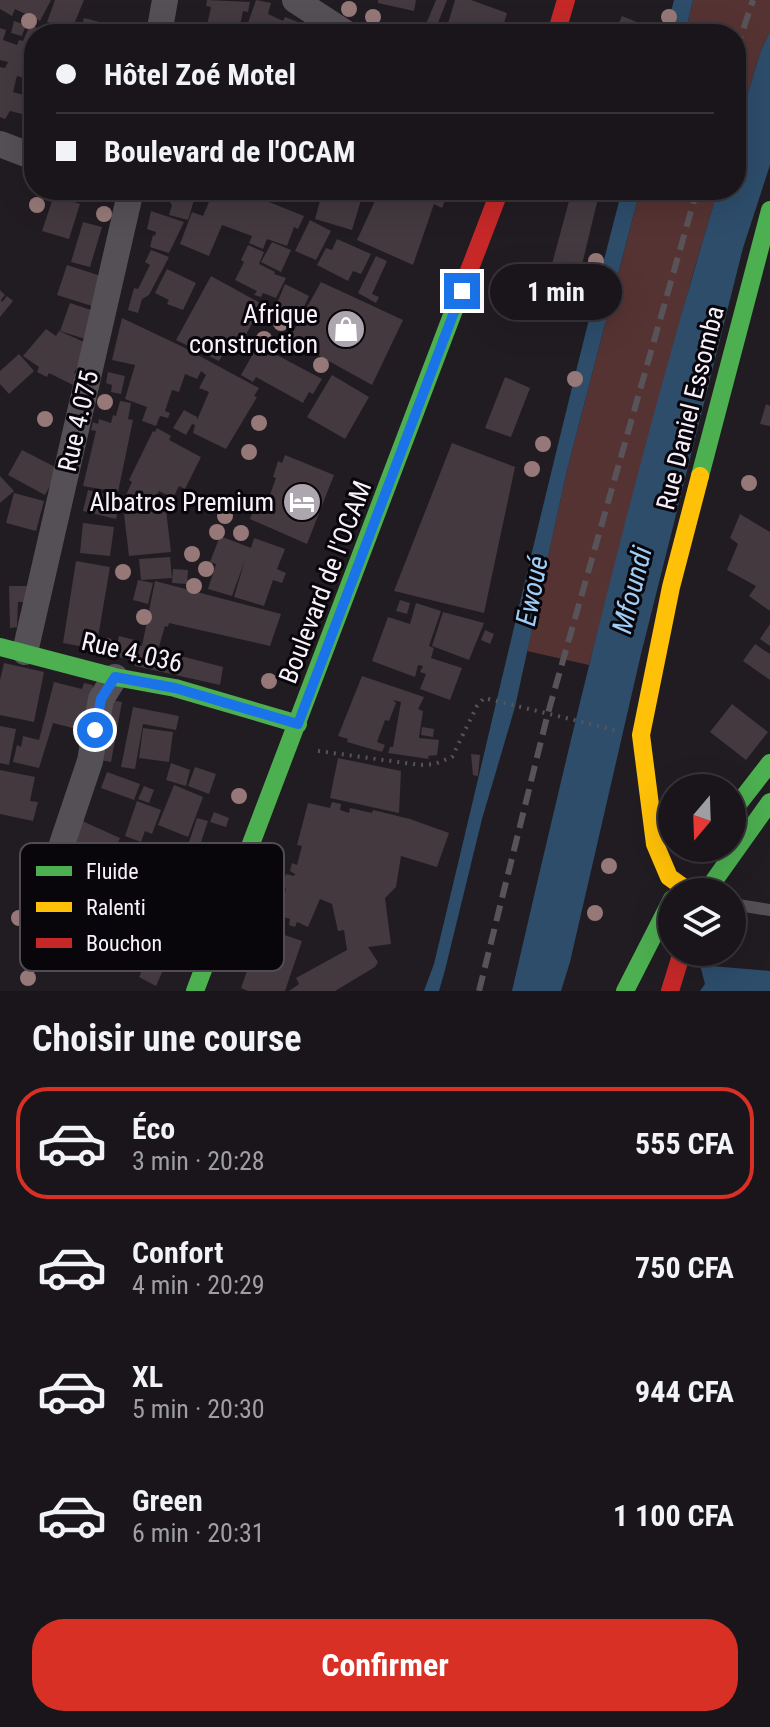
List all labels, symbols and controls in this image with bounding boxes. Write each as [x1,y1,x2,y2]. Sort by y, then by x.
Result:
text: Hôtel Zoé Motel [104,57,296,92]
text: Boulevard de l'OCAM [104,134,355,169]
callout: 1 min [490,263,622,319]
route end [444,273,480,309]
text: 1 min [527,277,585,307]
place label: Afrique construction [189,299,318,359]
street label: Rue Daniel Essomba [650,303,730,513]
shop icon: Afrique construction [325,308,367,350]
street label: Rue 4.075 [52,368,104,474]
street label: Boulevard de l'OCAM [273,477,377,687]
hotel icon: Albatros Premium [281,481,323,523]
place label: Albatros Premium [90,487,274,517]
water label: Mfoundi [605,542,659,637]
water label: Ewoué [509,553,555,629]
street label: Rue 4.036 [79,626,185,678]
route start [77,712,113,748]
north arrow [658,774,746,862]
map controls [658,774,746,966]
legend [20,843,284,971]
text: Fluide [86,859,139,884]
button: layers [658,878,746,966]
text: Ralenti [86,895,146,920]
text: Bouchon [86,931,162,956]
text: Choisir une course [32,1018,301,1060]
icon: car [36,1107,108,1179]
text: Éco [132,1111,175,1146]
text: 555 CFA [635,1126,734,1161]
text: 3 min · 20:28 [132,1146,265,1176]
icon: car [36,1231,108,1303]
text: Confort [132,1235,223,1270]
text: 750 CFA [635,1250,734,1285]
text: 4 min · 20:29 [132,1270,265,1300]
icon: car [36,1355,108,1427]
text: XL [132,1359,163,1394]
text: 944 CFA [635,1374,734,1409]
text: 5 min · 20:30 [132,1394,265,1424]
icon: car [36,1479,108,1551]
text: Green [132,1483,203,1518]
text: 1 100 CFA [613,1498,734,1533]
text: 6 min · 20:31 [132,1518,265,1548]
button: Confirmer [32,1619,738,1711]

